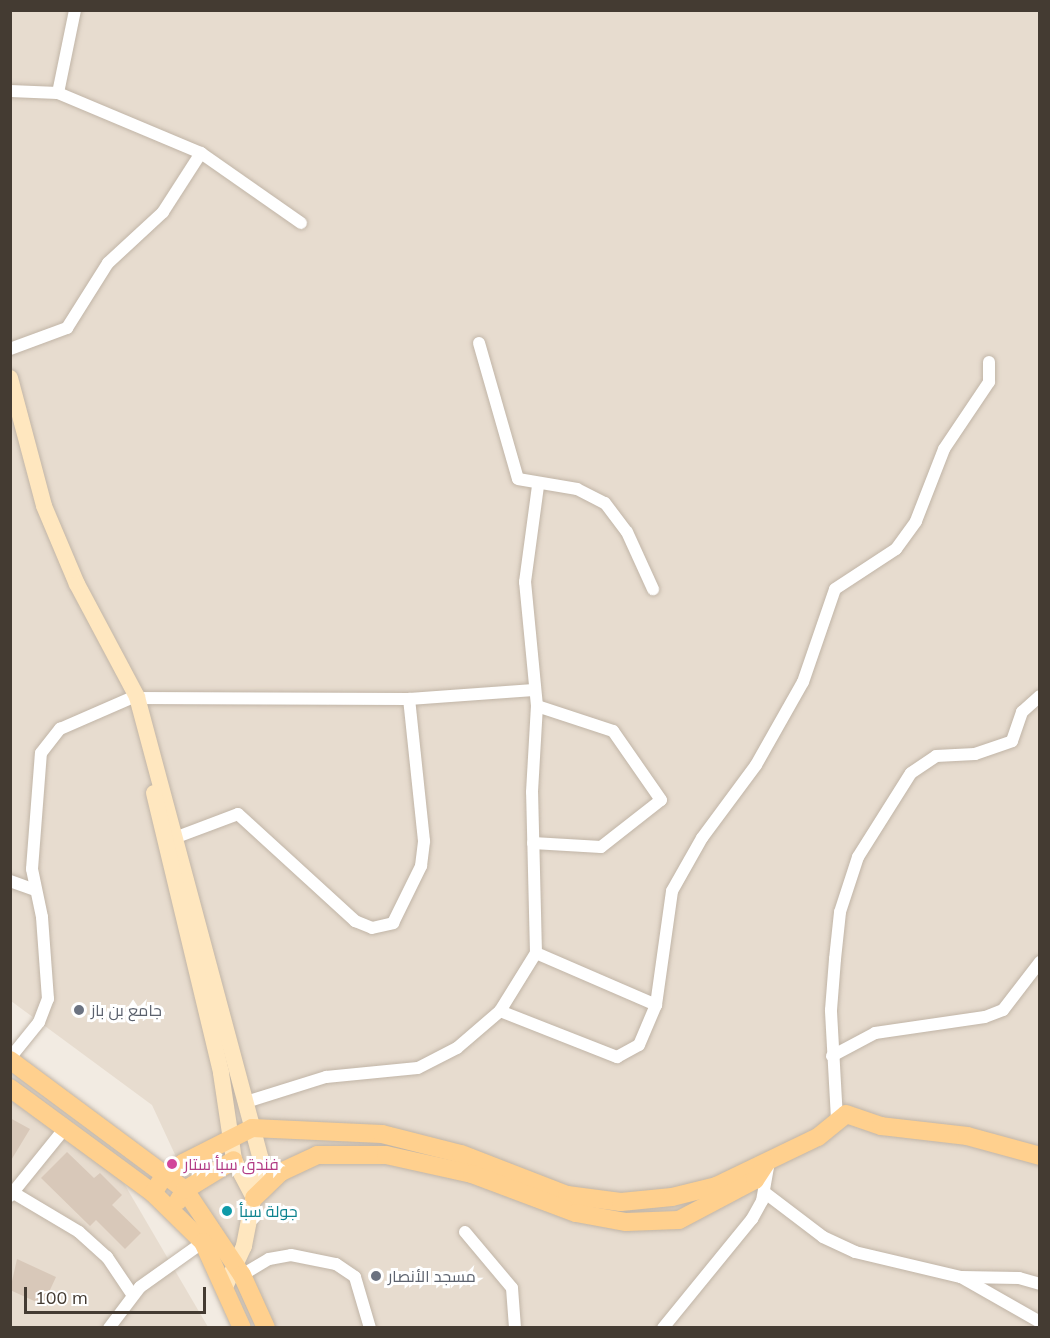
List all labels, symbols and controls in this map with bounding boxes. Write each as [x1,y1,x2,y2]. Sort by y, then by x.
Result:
place label: جامع بن باز [91,1000,162,1020]
marker: جامع بن باز [72,1003,86,1017]
place label: فندق سبأ ستار [184,1154,279,1174]
marker: فندق سبأ ستار [165,1157,179,1171]
place label: جولة سبأ [239,1201,298,1221]
marker: جولة سبأ [220,1204,234,1218]
place label: مسجد الأنصار [388,1266,476,1286]
marker: مسجد الأنصار [369,1269,383,1283]
scale bar [27,1275,208,1313]
text: 100 m [35,1286,88,1309]

